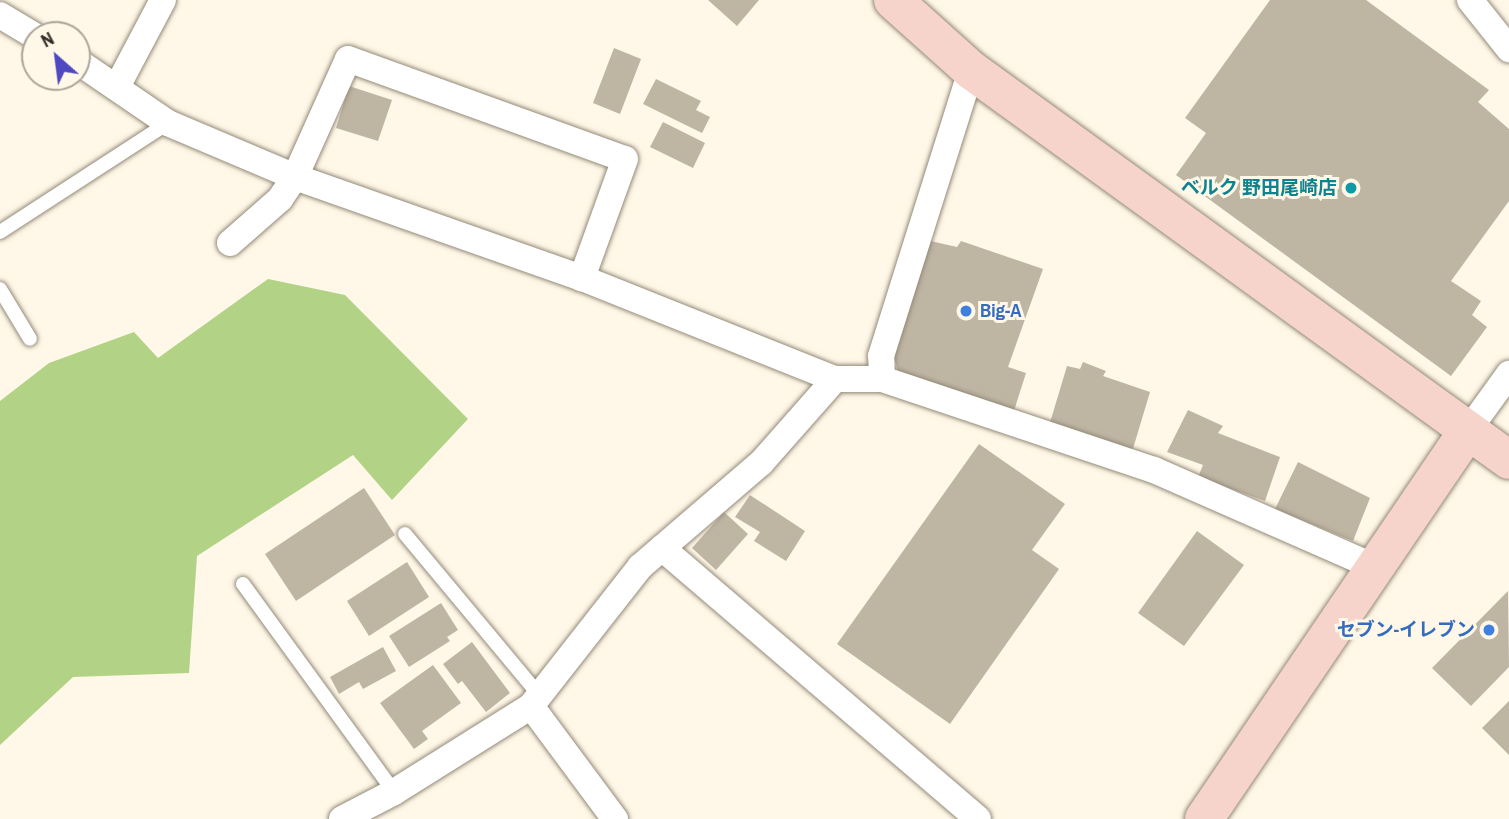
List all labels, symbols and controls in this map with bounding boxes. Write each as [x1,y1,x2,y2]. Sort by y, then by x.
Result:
north arrow [21,21,91,91]
text: N [36,25,58,53]
place label: ベルク 野田尾崎店 [1181,177,1337,199]
marker: ベルク 野田尾崎店 [1343,180,1359,196]
place label: Big-A [980,300,1022,322]
marker: Big-A [958,303,974,319]
place label: セブン-イレブン [1337,619,1475,641]
marker: セブン-イレブン [1481,622,1497,638]

